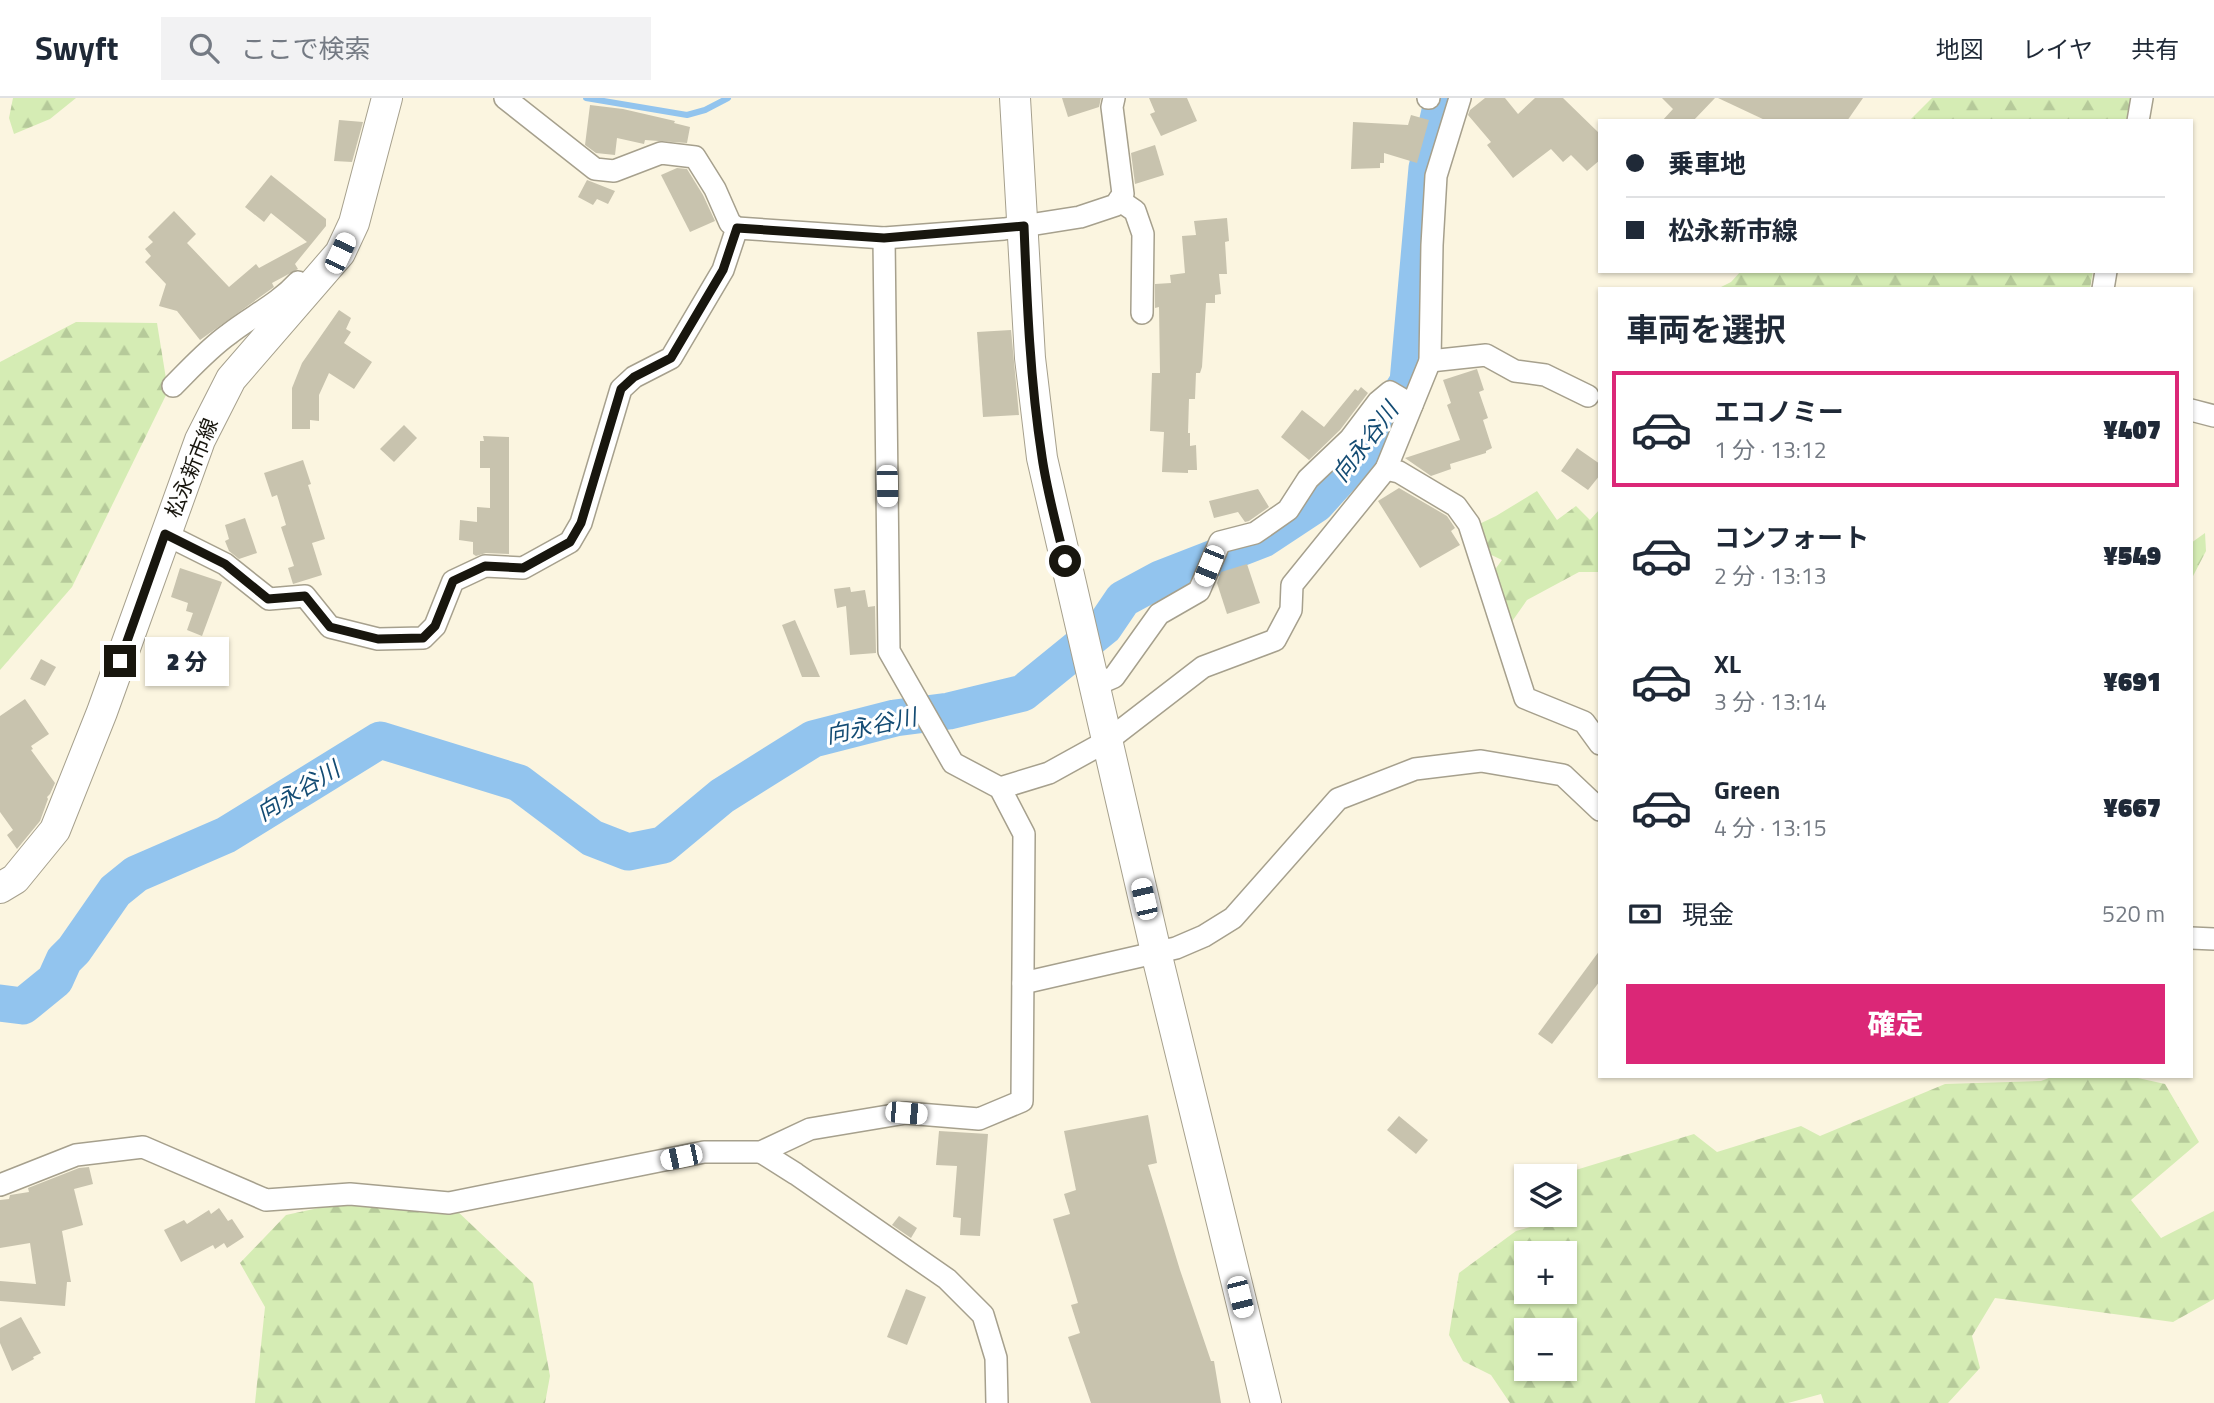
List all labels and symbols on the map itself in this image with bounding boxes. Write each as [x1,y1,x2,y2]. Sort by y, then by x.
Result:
car [322,230,359,276]
water label: 向永谷川 [1323,392,1408,489]
street label: 松永新市線 [157,413,226,522]
car [877,465,898,507]
car [1192,543,1227,589]
route start [1049,545,1081,577]
callout: 2 分 [144,636,228,686]
route end [104,645,136,677]
water label: 向永谷川 [822,698,922,752]
water label: 向永谷川 [249,750,349,829]
car [1130,876,1159,922]
car [885,1101,928,1125]
car [659,1142,704,1172]
car [1225,1274,1256,1320]

